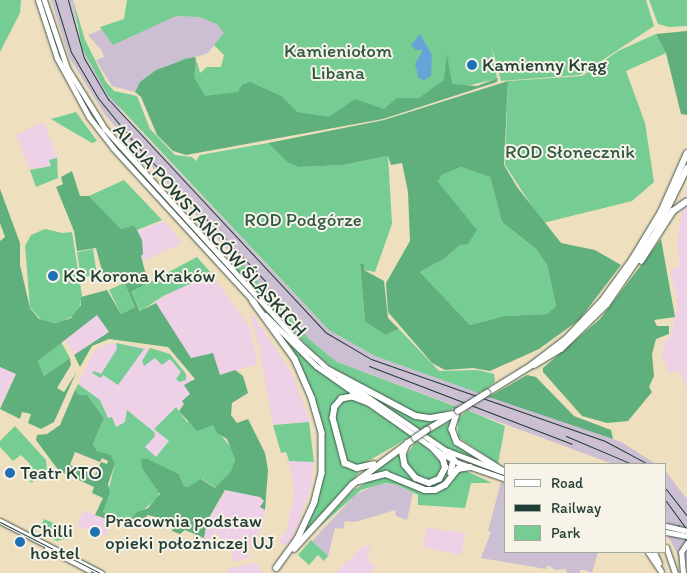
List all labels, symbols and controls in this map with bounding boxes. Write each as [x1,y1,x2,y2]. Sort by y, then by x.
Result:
park label: Kamieniołom Libana [284,40,392,84]
place label: Kamienny Krąg [482,54,607,76]
marker: Kamienny Krąg [466,59,478,71]
street label: ALEJA POWSTAŃCÓW ŚLĄSKICH [108,119,312,341]
park label: ROD Słonecznik [505,141,635,163]
park label: ROD Podgórze [245,209,361,231]
place label: KS Korona Kraków [63,265,215,287]
marker: KS Korona Kraków [47,270,59,282]
place label: Teatr KTO [20,462,102,484]
legend [504,463,667,553]
marker: Teatr KTO [4,467,16,479]
text: Road [551,474,583,492]
text: Railway [551,499,601,517]
place label: Pracownia podstaw opieki położniczej UJ [105,510,274,554]
place label: Chilli hostel [30,520,80,564]
text: Park [551,524,581,542]
marker: Pracownia podstaw opieki położniczej UJ [89,526,101,538]
marker: Chilli hostel [14,536,26,548]

